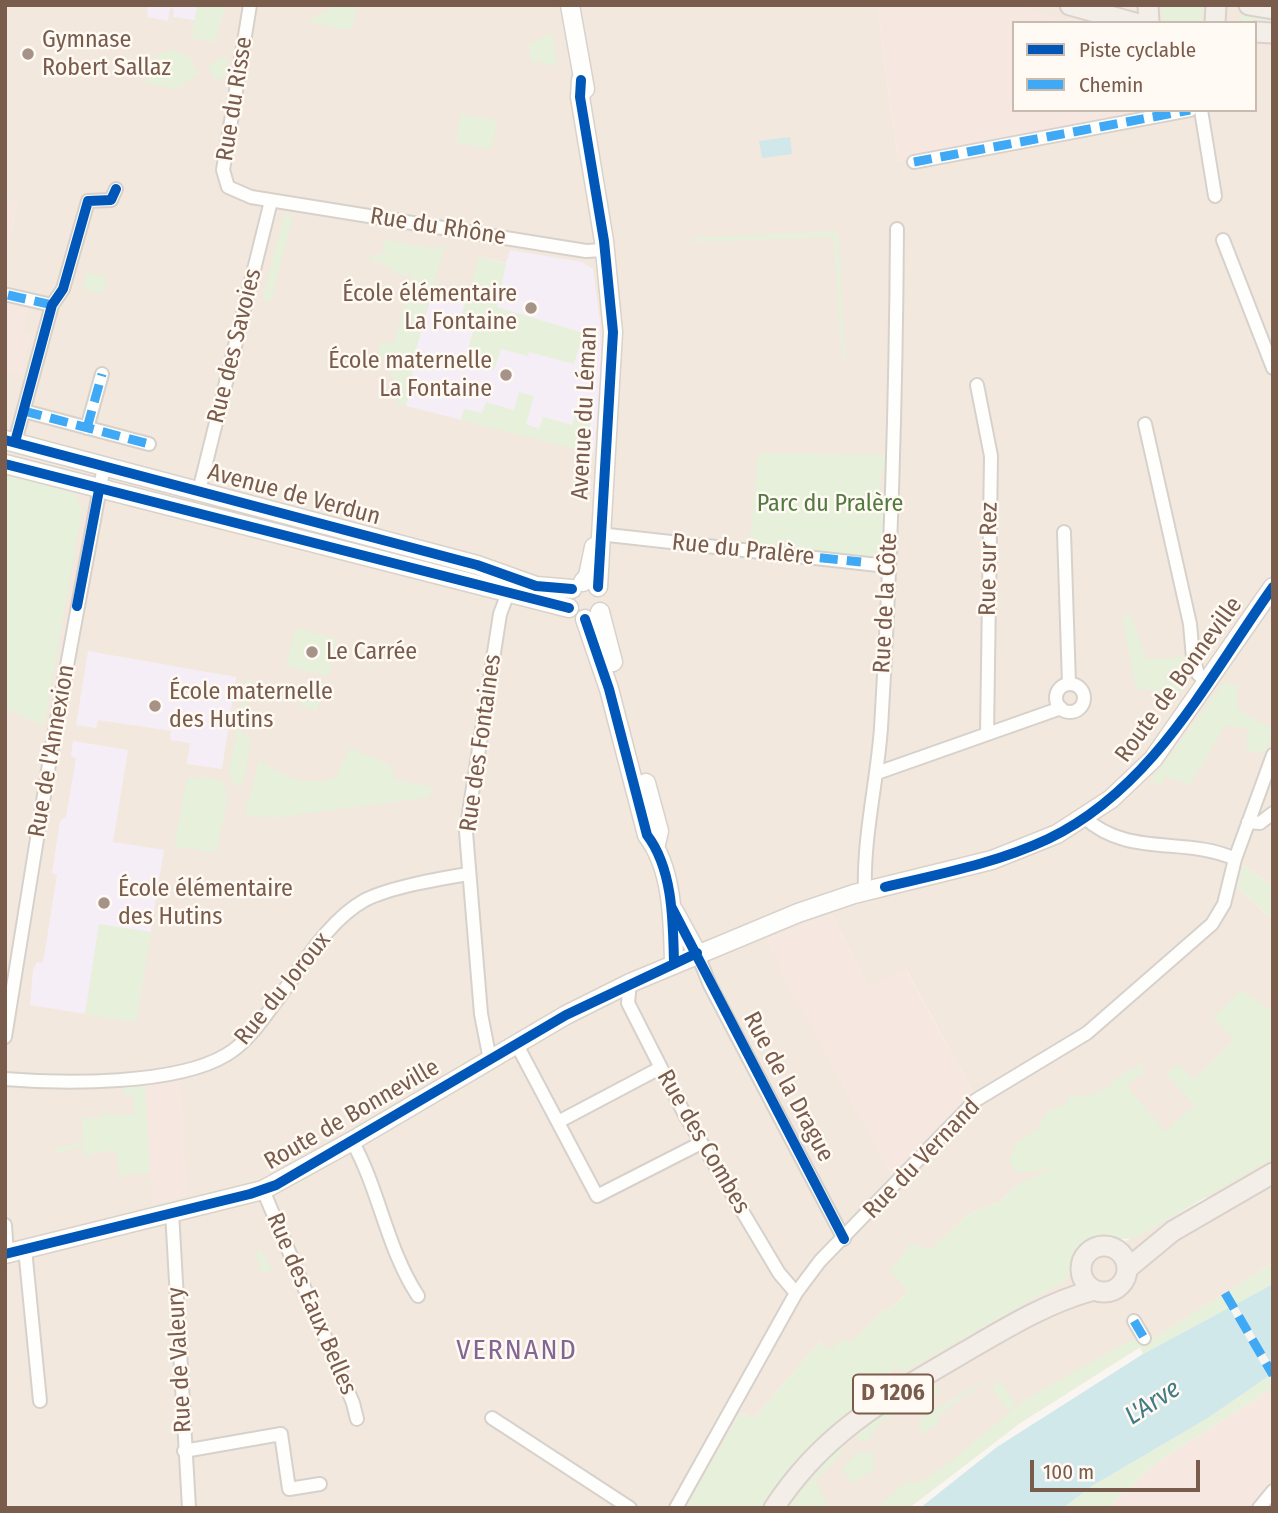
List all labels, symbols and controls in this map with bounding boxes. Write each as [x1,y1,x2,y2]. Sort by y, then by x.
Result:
legend [1012,21,1257,112]
place label: Gymnase Robert Sallaz [42,26,171,82]
street label: Rue du Risse [211,35,259,163]
text: Piste cyclable [1079,37,1196,63]
marker: Gymnase Robert Sallaz [20,46,36,62]
text: Chemin [1079,72,1143,98]
street label: Rue du Rhône [368,202,508,252]
street label: Rue des Savoies [202,266,268,426]
place label: École élémentaire La Fontaine [342,280,517,336]
marker: École élémentaire La Fontaine [523,300,539,316]
street label: Avenue du Léman [566,326,604,500]
place label: École maternelle La Fontaine [328,347,492,403]
marker: École maternelle La Fontaine [498,367,514,383]
street label: Avenue de Verdun [205,458,383,532]
park label: Parc du Pralère [757,490,903,518]
street label: Rue sur Rez [974,502,1004,616]
street label: Rue du Pralère [670,528,816,572]
street label: Rue de la Côte [868,532,904,674]
street label: Route de Bonneville [1109,592,1249,768]
place label: Le Carrée [326,638,417,666]
marker: Le Carrée [304,644,320,660]
street label: Rue des Fontaines [454,652,508,834]
street label: Rue de l'Annexion [23,662,81,840]
place label: École maternelle des Hutins [169,678,333,734]
marker: École maternelle des Hutins [147,698,163,714]
place label: École élémentaire des Hutins [118,875,293,931]
marker: École élémentaire des Hutins [96,895,112,911]
street label: Rue du Joroux [229,927,337,1051]
street label: Rue de la Drague [736,1007,840,1167]
street label: Route de Bonneville [259,1053,445,1177]
street label: Rue des Combes [650,1065,756,1219]
street label: Rue du Vernand [857,1093,987,1225]
street label: Rue des Eaux Belles [260,1209,362,1399]
street label: Rue de Valeury [162,1286,198,1434]
district label: VERNAND [457,1334,577,1368]
road number: D 1206 [853,1374,933,1414]
water label: L'Arve [1120,1374,1186,1432]
scale bar [1033,1446,1203,1490]
text: 100 m [1043,1459,1094,1485]

